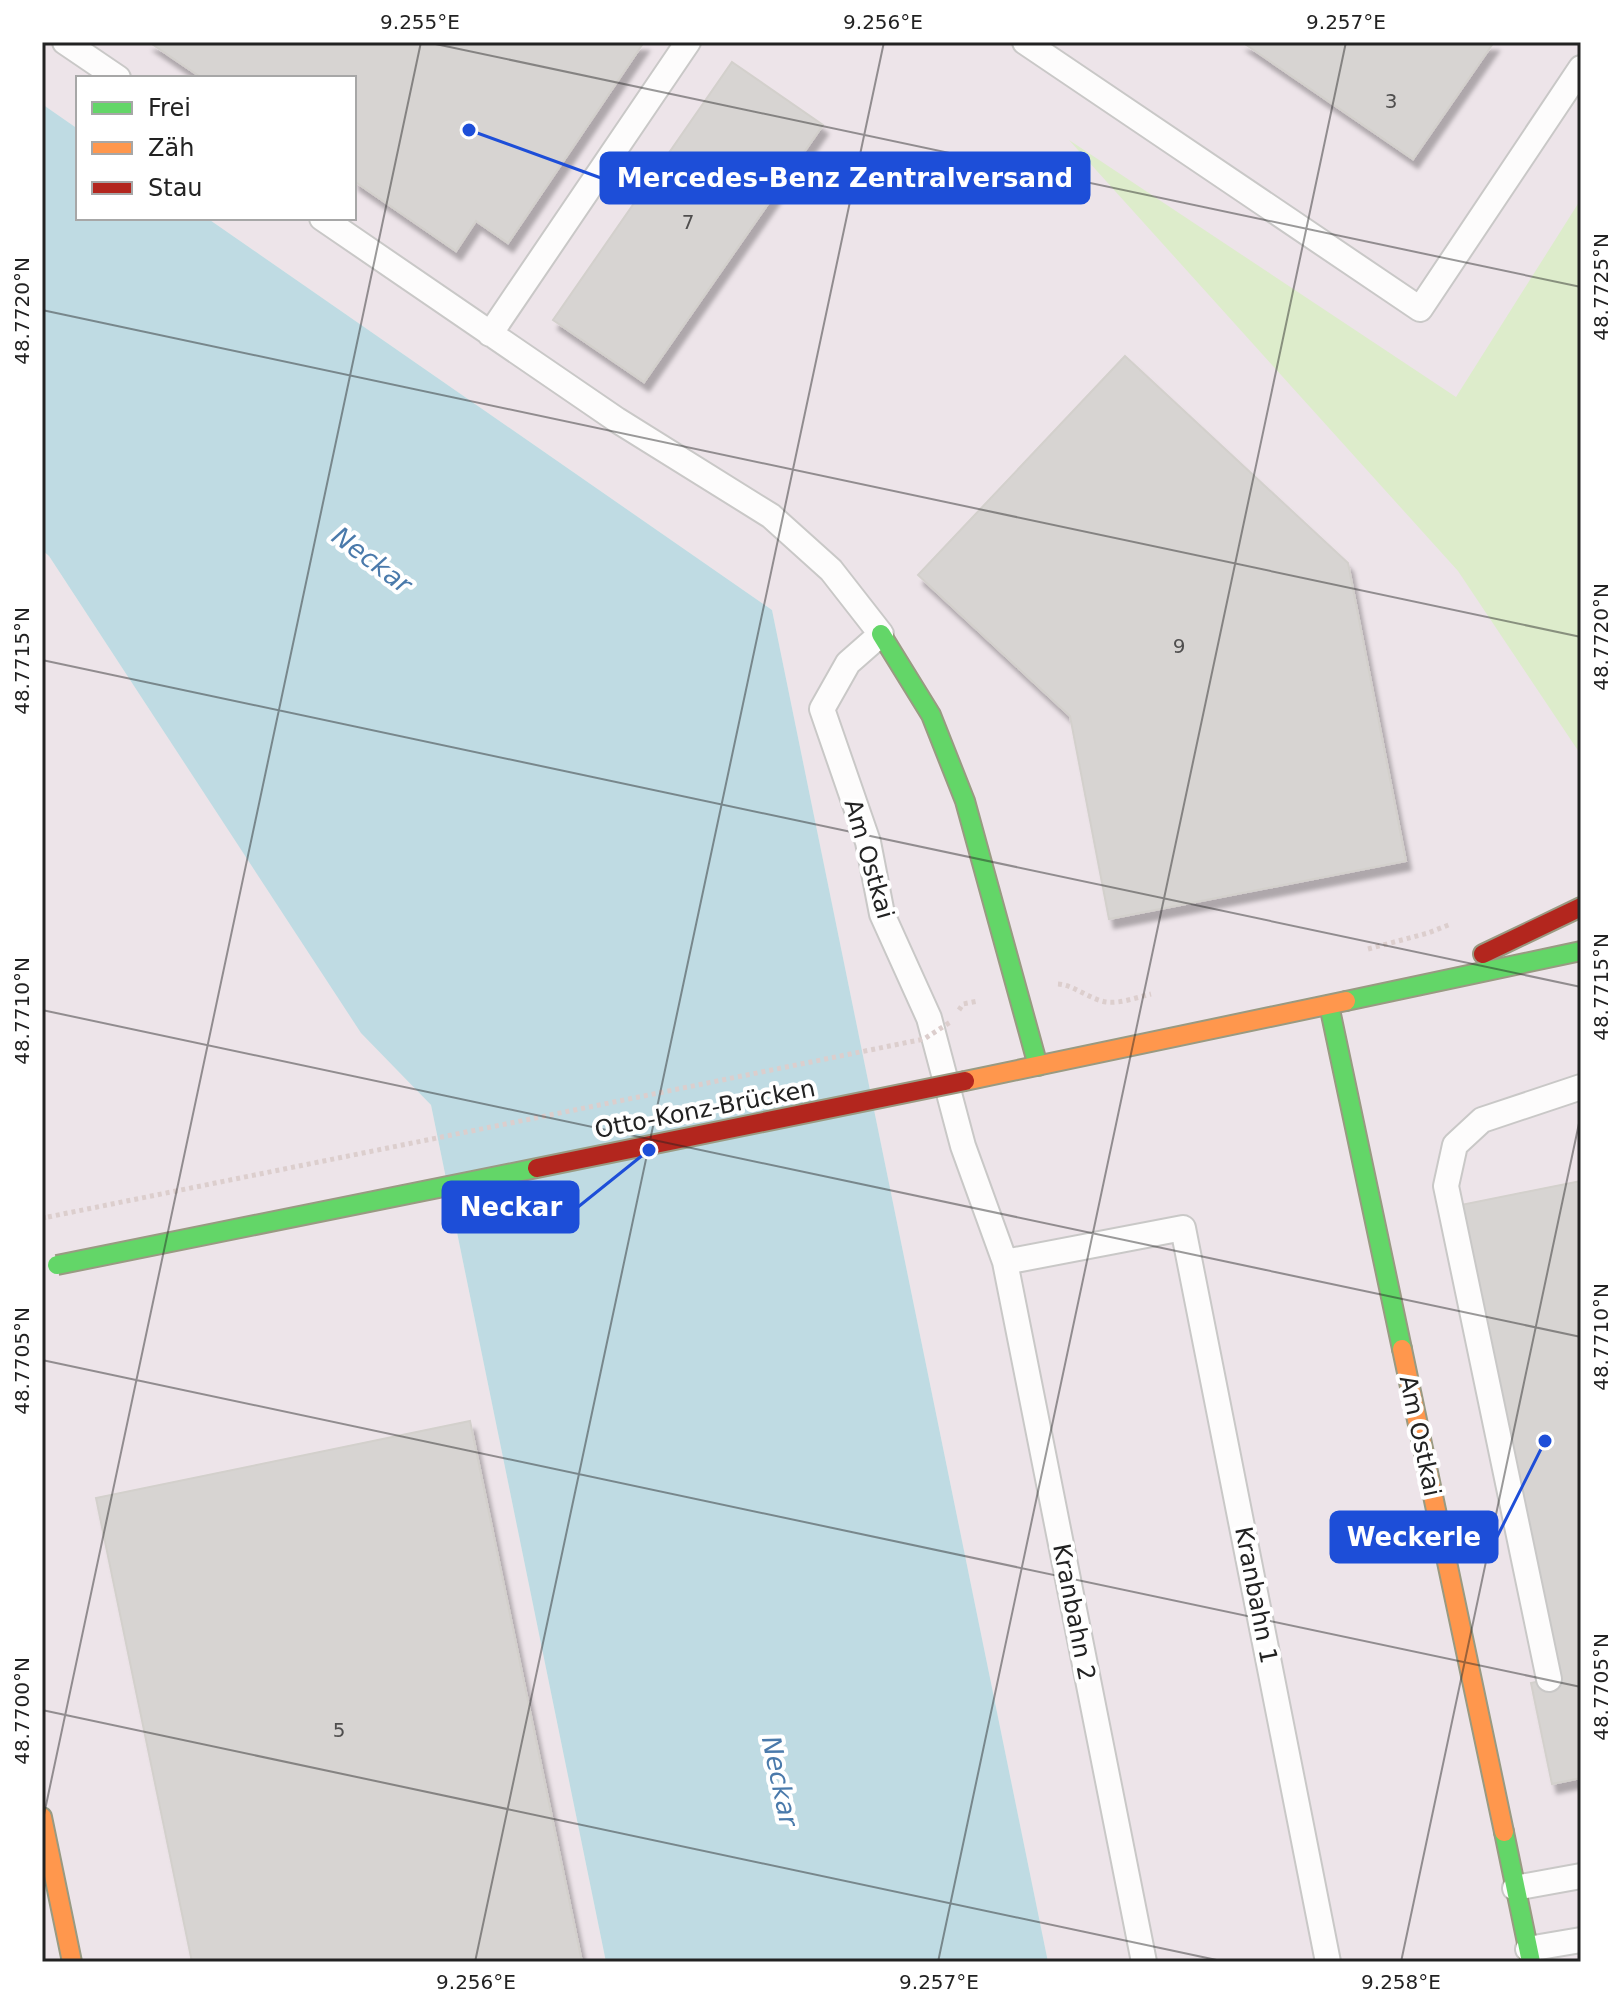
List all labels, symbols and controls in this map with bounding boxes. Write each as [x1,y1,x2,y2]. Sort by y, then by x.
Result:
text: 9.255°E [380,10,460,34]
text: 9.256°E [843,10,923,34]
text: 9.257°E [1306,10,1386,34]
legend [76,76,356,220]
house number: 3 [1385,89,1397,113]
text: Frei [148,94,191,122]
text: Zäh [148,134,194,162]
callout: Mercedes-Benz Zentralversand [601,153,1089,203]
text: Mercedes-Benz Zentralversand [617,163,1073,193]
text: Stau [148,174,203,202]
house number: 7 [682,210,694,234]
text: 48.7725°N [1589,233,1613,341]
text: 48.7720°N [10,257,34,365]
water label: Neckar [326,521,419,601]
text: 48.7720°N [1589,583,1613,691]
text: 48.7715°N [10,607,34,715]
house number: 9 [1173,634,1185,658]
street label: Am Ostkai [839,796,899,922]
text: 48.7715°N [1589,933,1613,1041]
text: 48.7710°N [10,957,34,1065]
street label: Otto-Konz-Brücken [592,1074,818,1144]
callout: Neckar [443,1182,578,1232]
text: Neckar [460,1192,562,1222]
text: 48.7710°N [1589,1283,1613,1391]
text: 48.7705°N [10,1307,34,1415]
street label: Am Ostkai [1394,1373,1446,1499]
callout: Weckerle [1331,1512,1497,1562]
text: Weckerle [1347,1522,1481,1552]
street label: Kranbahn 1 [1229,1524,1283,1666]
street label: Kranbahn 2 [1047,1541,1101,1683]
text: 48.7705°N [1589,1633,1613,1741]
text: 48.7700°N [10,1657,34,1765]
house number: 5 [333,1718,345,1742]
water label: Neckar [756,1733,805,1831]
text: 9.256°E [436,1970,516,1994]
text: 9.257°E [899,1970,979,1994]
text: 9.258°E [1361,1970,1441,1994]

